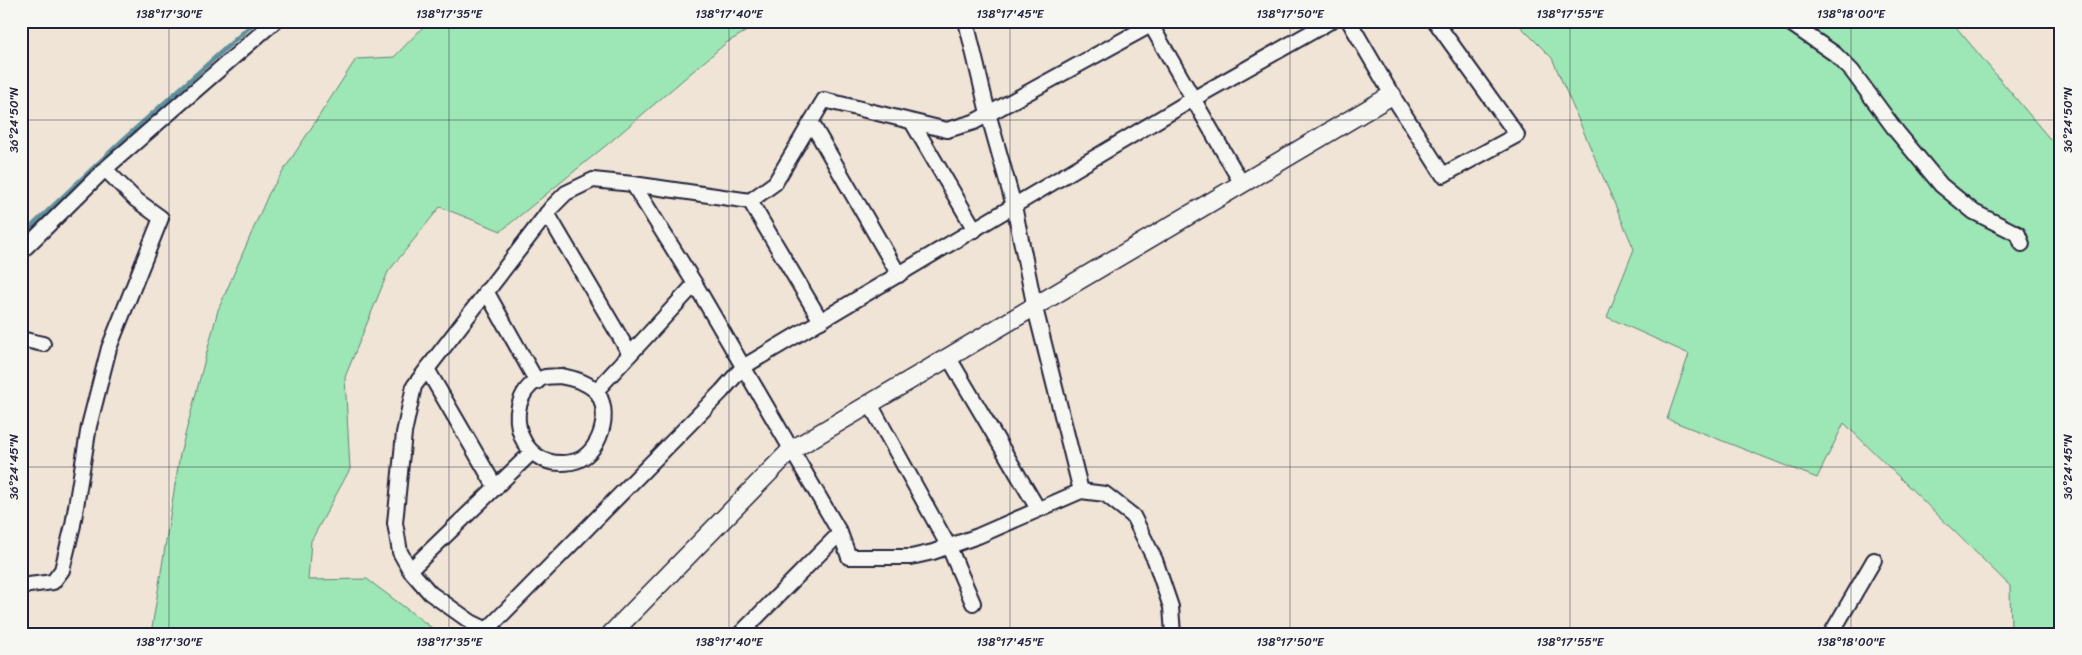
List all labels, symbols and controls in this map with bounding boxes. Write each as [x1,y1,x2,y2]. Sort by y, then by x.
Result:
text: 138°17'30"E [136,3,204,25]
text: 138°17'35"E [416,3,483,25]
text: 138°17'40"E [695,3,764,25]
text: 138°17'45"E [976,3,1045,25]
text: 138°17'50"E [1256,3,1325,25]
text: 138°17'55"E [1537,3,1605,25]
text: 138°18'00"E [1817,3,1886,25]
text: 36°24'50"N [3,86,25,153]
text: 36°24'50"N [2057,86,2079,153]
text: 36°24'45"N [3,434,25,500]
text: 36°24'45"N [2057,434,2079,500]
text: 138°17'30"E [136,631,204,653]
text: 138°17'35"E [416,631,483,653]
text: 138°17'40"E [695,631,764,653]
text: 138°17'45"E [976,631,1045,653]
text: 138°17'50"E [1256,631,1325,653]
text: 138°17'55"E [1537,631,1605,653]
text: 138°18'00"E [1817,631,1886,653]

